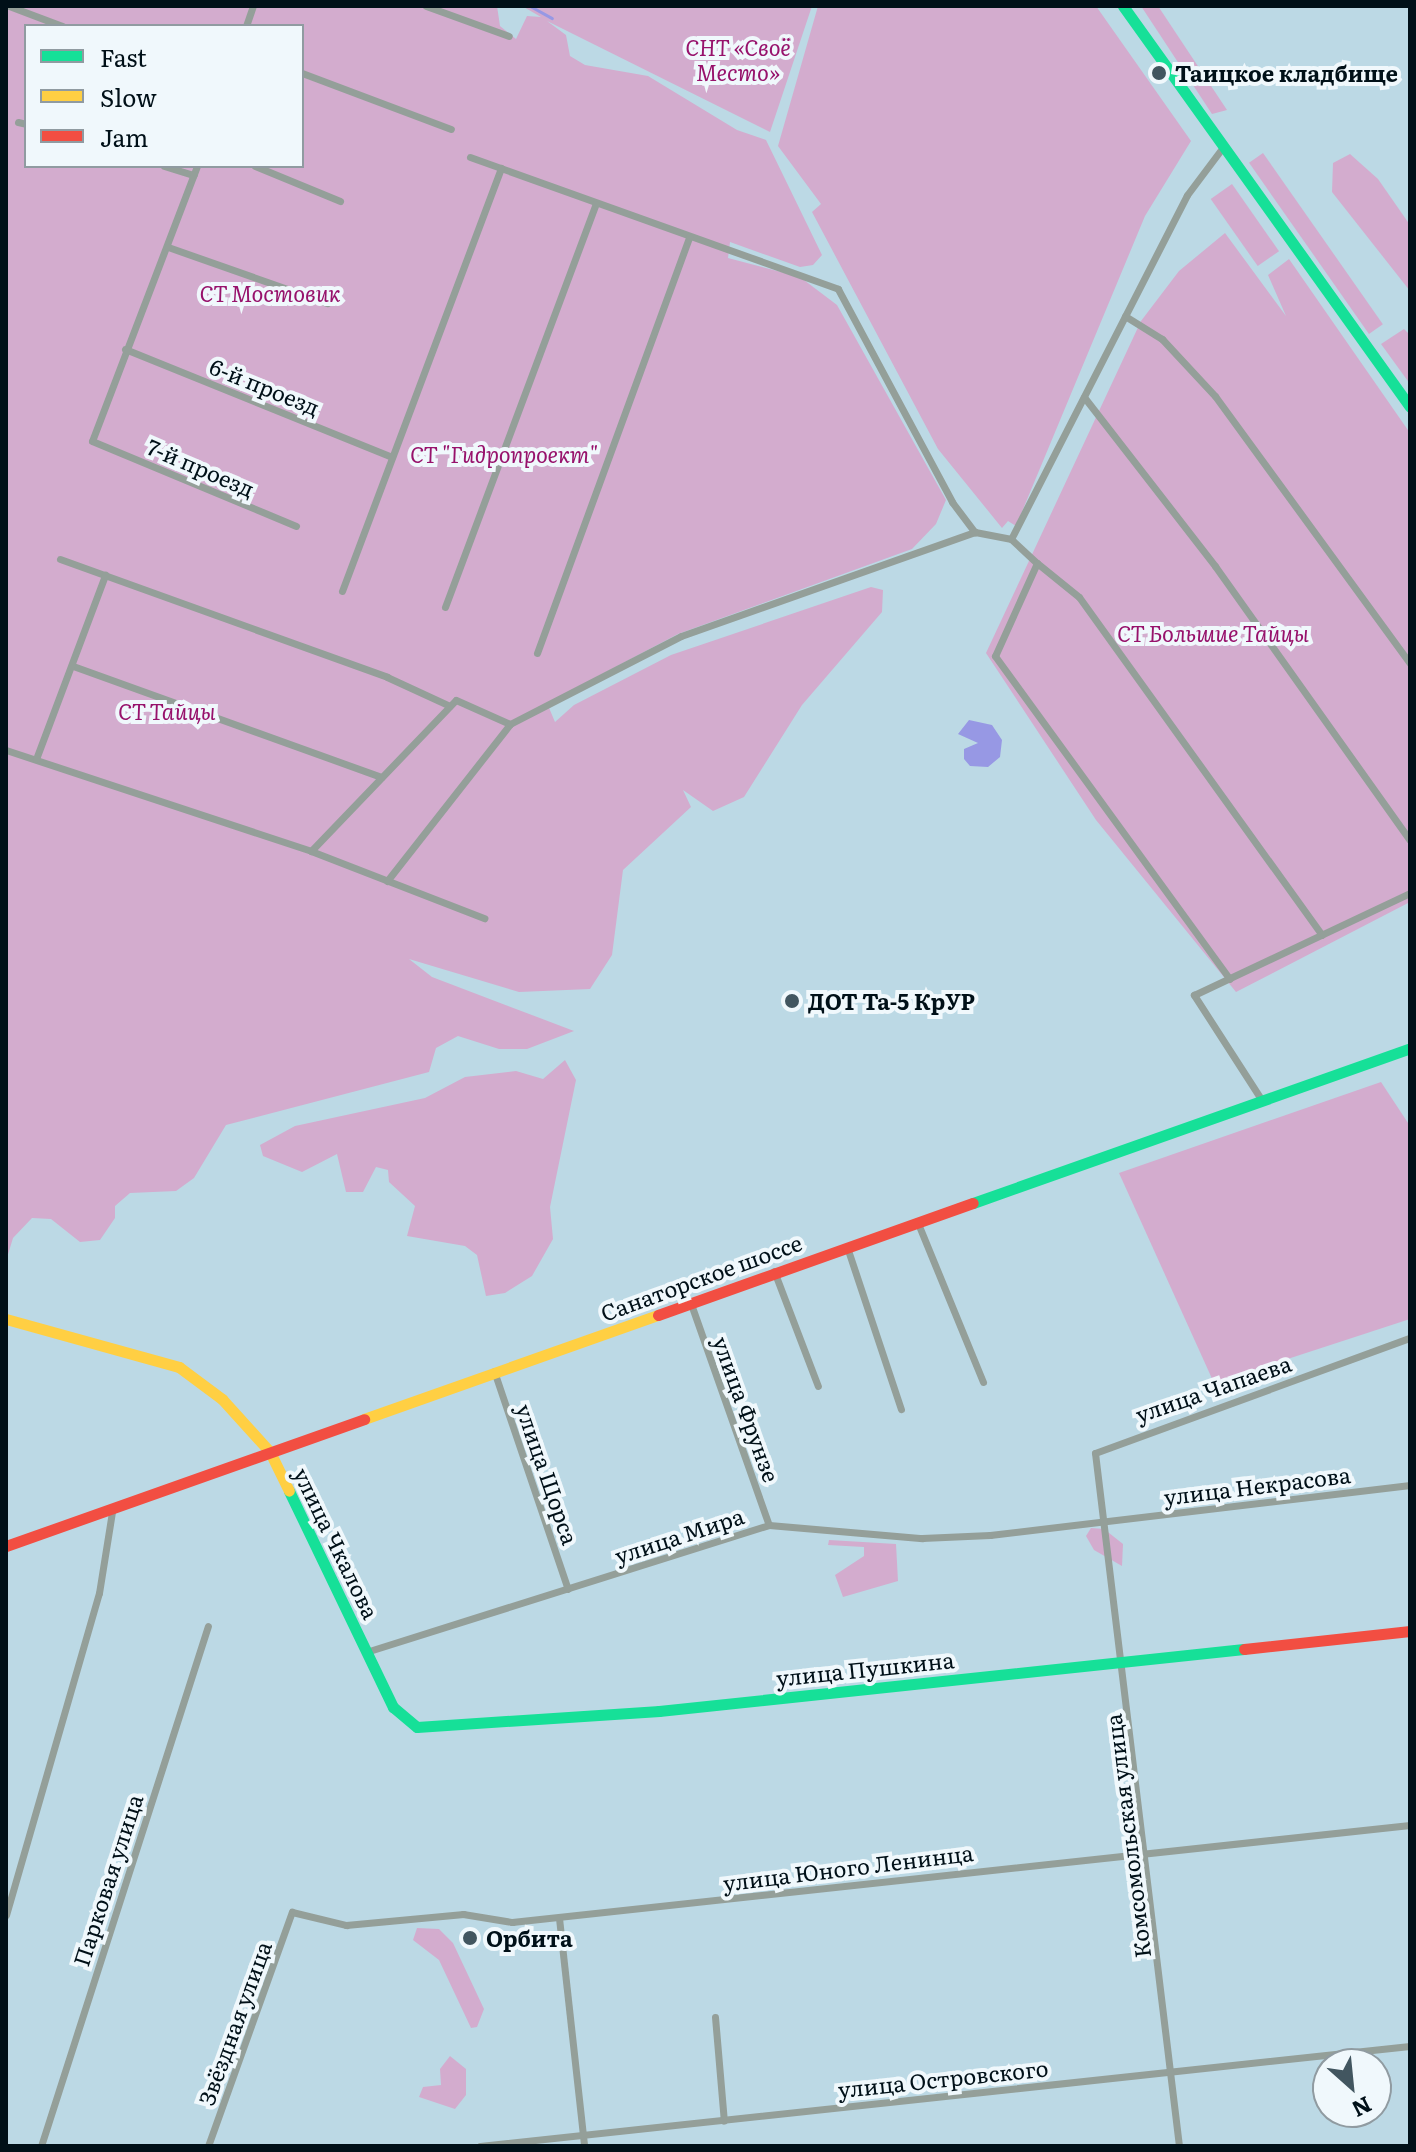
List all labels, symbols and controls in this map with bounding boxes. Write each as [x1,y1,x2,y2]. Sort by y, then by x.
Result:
legend [24,24,304,168]
park label: СНТ «Своё Место» [685,33,791,84]
text: Fast [100,39,147,74]
place label: Таицкое кладбище [1175,60,1398,86]
marker: Таицкое кладбище [1150,64,1168,82]
text: Slow [100,79,157,114]
text: Jam [100,119,148,154]
park label: СТ Мостовик [200,280,340,306]
street label: 6-й проезд [206,352,324,420]
street label: 7-й проезд [143,433,259,501]
park label: СТ "Гидропроект" [410,441,598,467]
park label: СТ Большие Тайцы [1117,620,1309,646]
park label: СТ Тайцы [118,698,216,724]
place label: ДОТ Та-5 КрУР [808,988,975,1014]
marker: ДОТ Та-5 КрУР [783,992,801,1010]
street label: Санаторское шоссе [597,1228,805,1326]
street label: улица Фрунзе [708,1333,786,1485]
street label: улица Чапаева [1132,1349,1294,1427]
street label: улица Щорса [512,1400,584,1548]
street label: улица Некрасова [1162,1460,1352,1510]
street label: улица Чкалова [289,1463,385,1623]
street label: улица Мира [611,1502,747,1568]
street label: улица Пушкина [775,1646,955,1690]
street label: Комсомольская улица [1099,1713,1155,1959]
street label: Парковая улица [67,1791,147,1969]
street label: улица Юного Ленинца [721,1839,975,1895]
place label: Орбита [486,1925,573,1951]
marker: Орбита [461,1929,479,1947]
street label: Звёздная улица [192,1937,276,2109]
north arrow [1312,2048,1392,2128]
street label: улица Островского [836,2054,1050,2102]
text: N [1346,2089,1378,2127]

